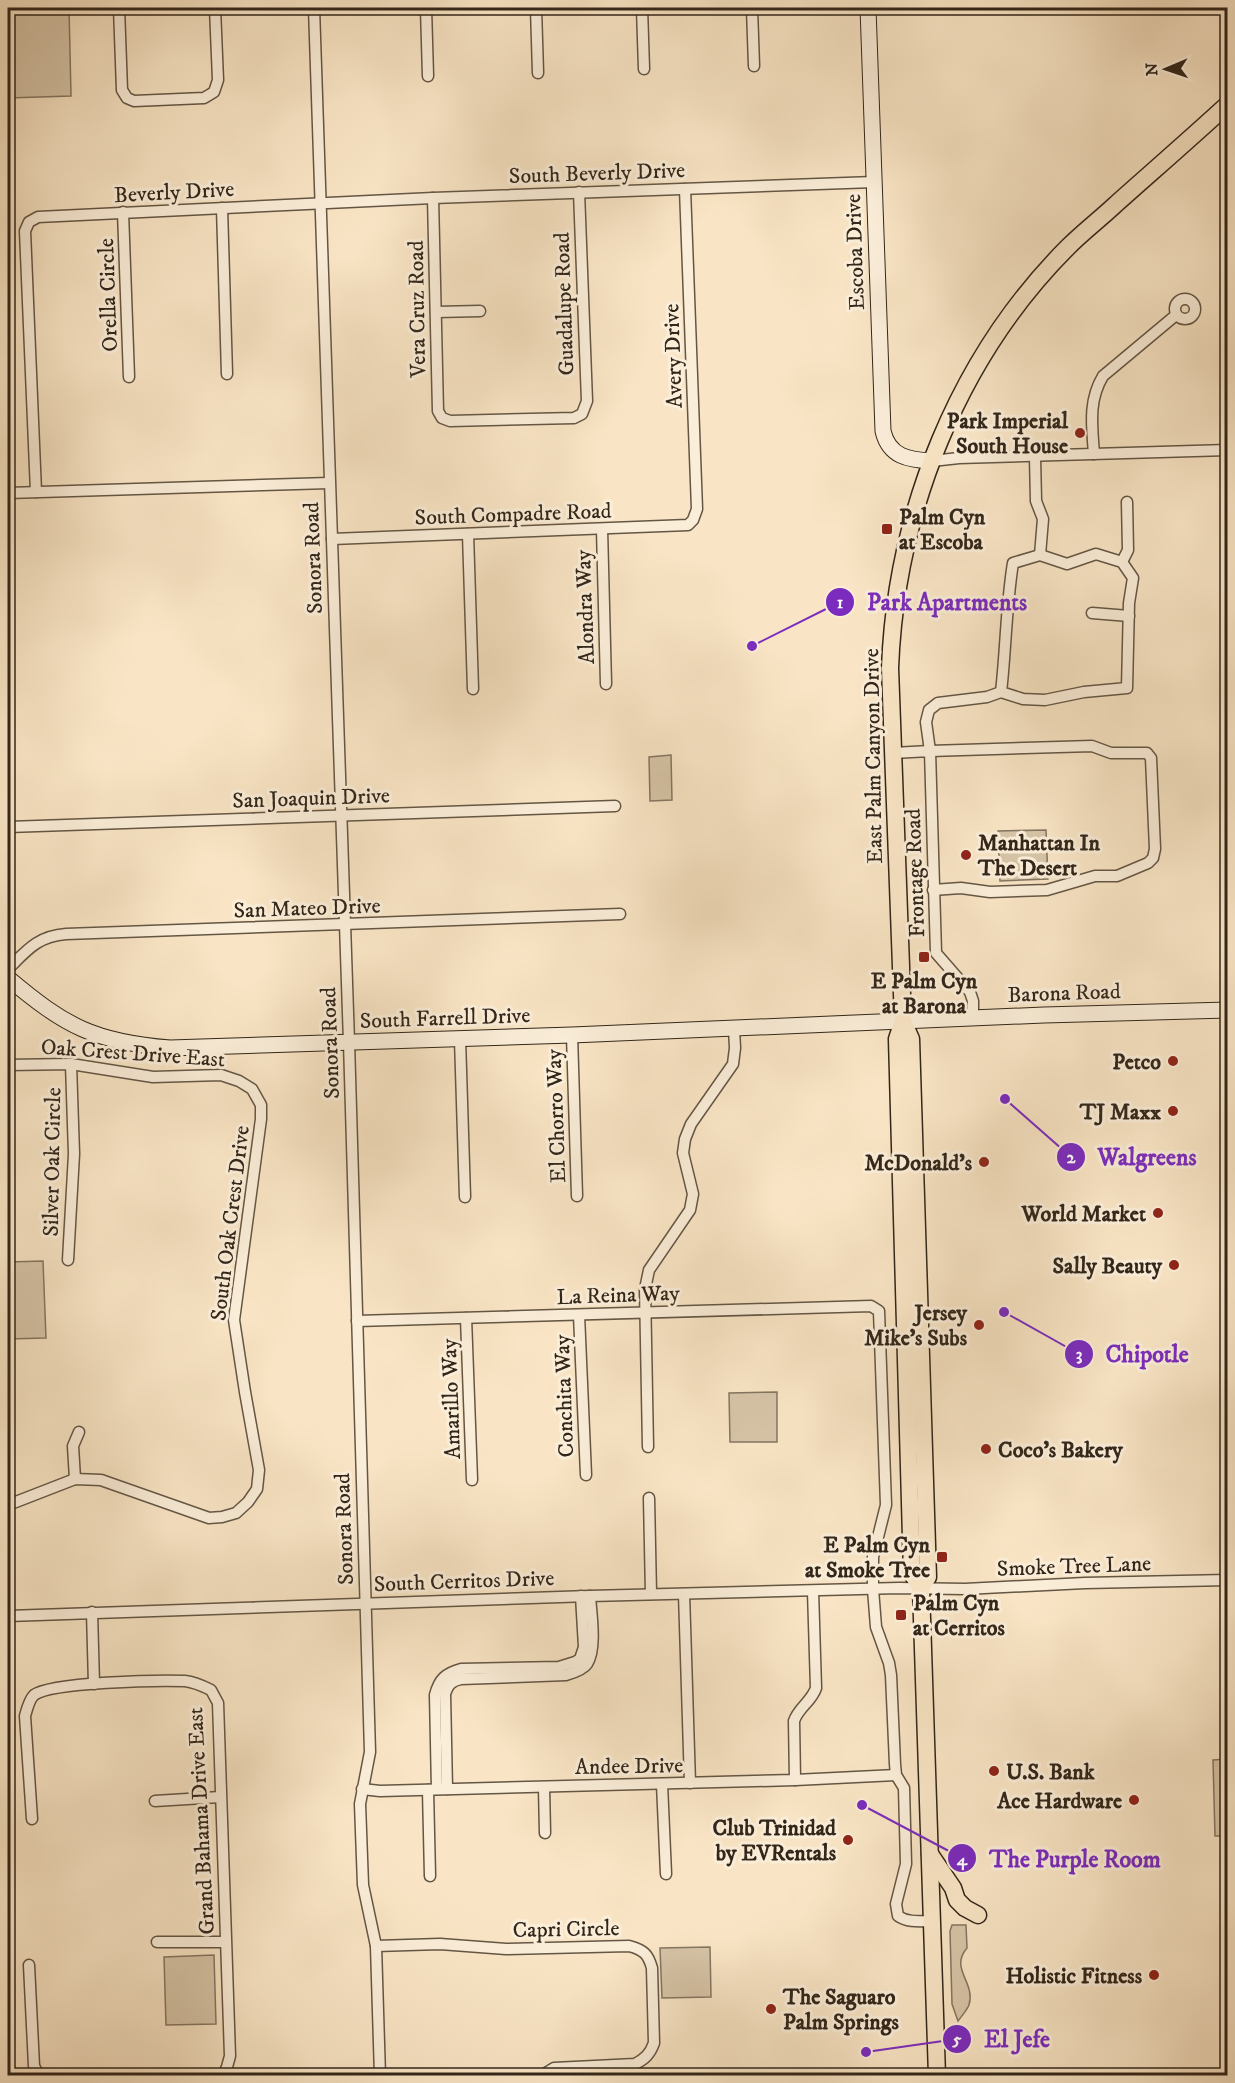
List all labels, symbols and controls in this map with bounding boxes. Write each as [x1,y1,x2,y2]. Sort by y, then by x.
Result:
north arrow [1136,39,1196,99]
text: N [1142,63,1162,76]
street label: South Beverly Drive [508,157,686,190]
street label: Beverly Drive [113,176,235,209]
street label: Escoba Drive [840,193,871,311]
street label: Guadalupe Road [549,232,580,376]
street label: Orella Circle [93,238,124,352]
street label: Vera Cruz Road [403,240,432,379]
street label: Avery Drive [658,303,689,409]
place label: Park Imperial South House [947,408,1068,460]
marker: Park Imperial South House [1073,426,1087,440]
street label: South Compadre Road [414,498,612,531]
street label: Sonora Road [298,501,329,614]
place label: Palm Cyn at Escoba [899,504,986,556]
marker: Palm Cyn at Escoba [880,522,894,536]
street label: Alondra Way [570,549,601,665]
callout: Park Apartments [825,581,1039,623]
text: Park Apartments [867,588,1027,618]
text: 1 [837,592,844,614]
street label: East Palm Canyon Drive [858,648,889,864]
street label: San Joaquin Drive [232,782,390,815]
street label: Frontage Road [900,808,931,938]
place label: Manhattan In The Desert [977,830,1101,882]
marker: Manhattan In The Desert [959,848,973,862]
street label: San Mateo Drive [233,892,381,925]
marker: E Palm Cyn at Barona [917,950,931,964]
place label: E Palm Cyn at Barona [871,968,978,1020]
street label: Barona Road [1007,978,1121,1009]
street label: Sonora Road [315,986,346,1099]
street label: South Farrell Drive [359,1002,531,1035]
street label: Oak Crest Drive East [40,1034,226,1073]
street label: El Chorro Way [541,1048,572,1183]
place label: Petco [1112,1049,1161,1076]
marker: Petco [1166,1054,1180,1068]
street label: Silver Oak Circle [38,1087,67,1237]
place label: TJ Maxx [1079,1099,1161,1126]
marker: TJ Maxx [1166,1104,1180,1118]
street label: South Oak Crest Drive [205,1124,256,1322]
callout: Walgreens [1056,1136,1209,1178]
text: Walgreens [1097,1143,1197,1173]
text: 2 [1067,1147,1077,1169]
place label: McDonald's [865,1150,973,1177]
marker: McDonald's [977,1155,991,1169]
place label: World Market [1021,1201,1146,1228]
marker: World Market [1151,1206,1165,1220]
place label: Sally Beauty [1053,1253,1163,1280]
marker: Sally Beauty [1167,1258,1181,1272]
street label: La Reina Way [556,1280,681,1311]
place label: Jersey Mike's Subs [864,1300,968,1352]
marker: Jersey Mike's Subs [972,1318,986,1332]
street label: Conchita Way [549,1333,580,1458]
callout: Chipotle [1064,1333,1201,1375]
street label: Amarillo Way [436,1338,467,1460]
text: Chipotle [1105,1340,1189,1370]
text: 3 [1076,1344,1083,1366]
place label: Coco's Bakery [998,1437,1123,1464]
marker: Coco's Bakery [979,1442,993,1456]
street label: Sonora Road [329,1472,360,1585]
place label: E Palm Cyn at Smoke Tree [805,1532,930,1584]
marker: E Palm Cyn at Smoke Tree [935,1550,949,1564]
street label: Smoke Tree Lane [996,1550,1152,1583]
street label: South Cerritos Drive [373,1565,555,1598]
place label: Palm Cyn at Cerritos [913,1590,1006,1642]
marker: Palm Cyn at Cerritos [894,1608,908,1622]
street label: Grand Bahama Drive East [182,1706,221,1935]
street label: Andee Drive [575,1752,683,1781]
place label: U.S. Bank [1006,1759,1096,1786]
marker: U.S. Bank [987,1764,1001,1778]
place label: Ace Hardware [996,1788,1122,1815]
marker: Ace Hardware [1127,1793,1141,1807]
place label: Club Trinidad by EVRentals [712,1815,837,1867]
marker: Club Trinidad by EVRentals [841,1833,855,1847]
callout: The Purple Room [947,1837,1173,1879]
text: The Purple Room [988,1845,1161,1875]
text: 4 [956,1849,968,1871]
street label: Capri Circle [512,1915,620,1944]
place label: Holistic Fitness [1005,1963,1143,1990]
marker: Holistic Fitness [1147,1968,1161,1982]
place label: The Saguaro Palm Springs [782,1984,900,2036]
marker: The Saguaro Palm Springs [764,2002,778,2016]
callout: El Jefe [942,2018,1062,2060]
text: El Jefe [984,2025,1050,2055]
text: 5 [952,2029,962,2051]

